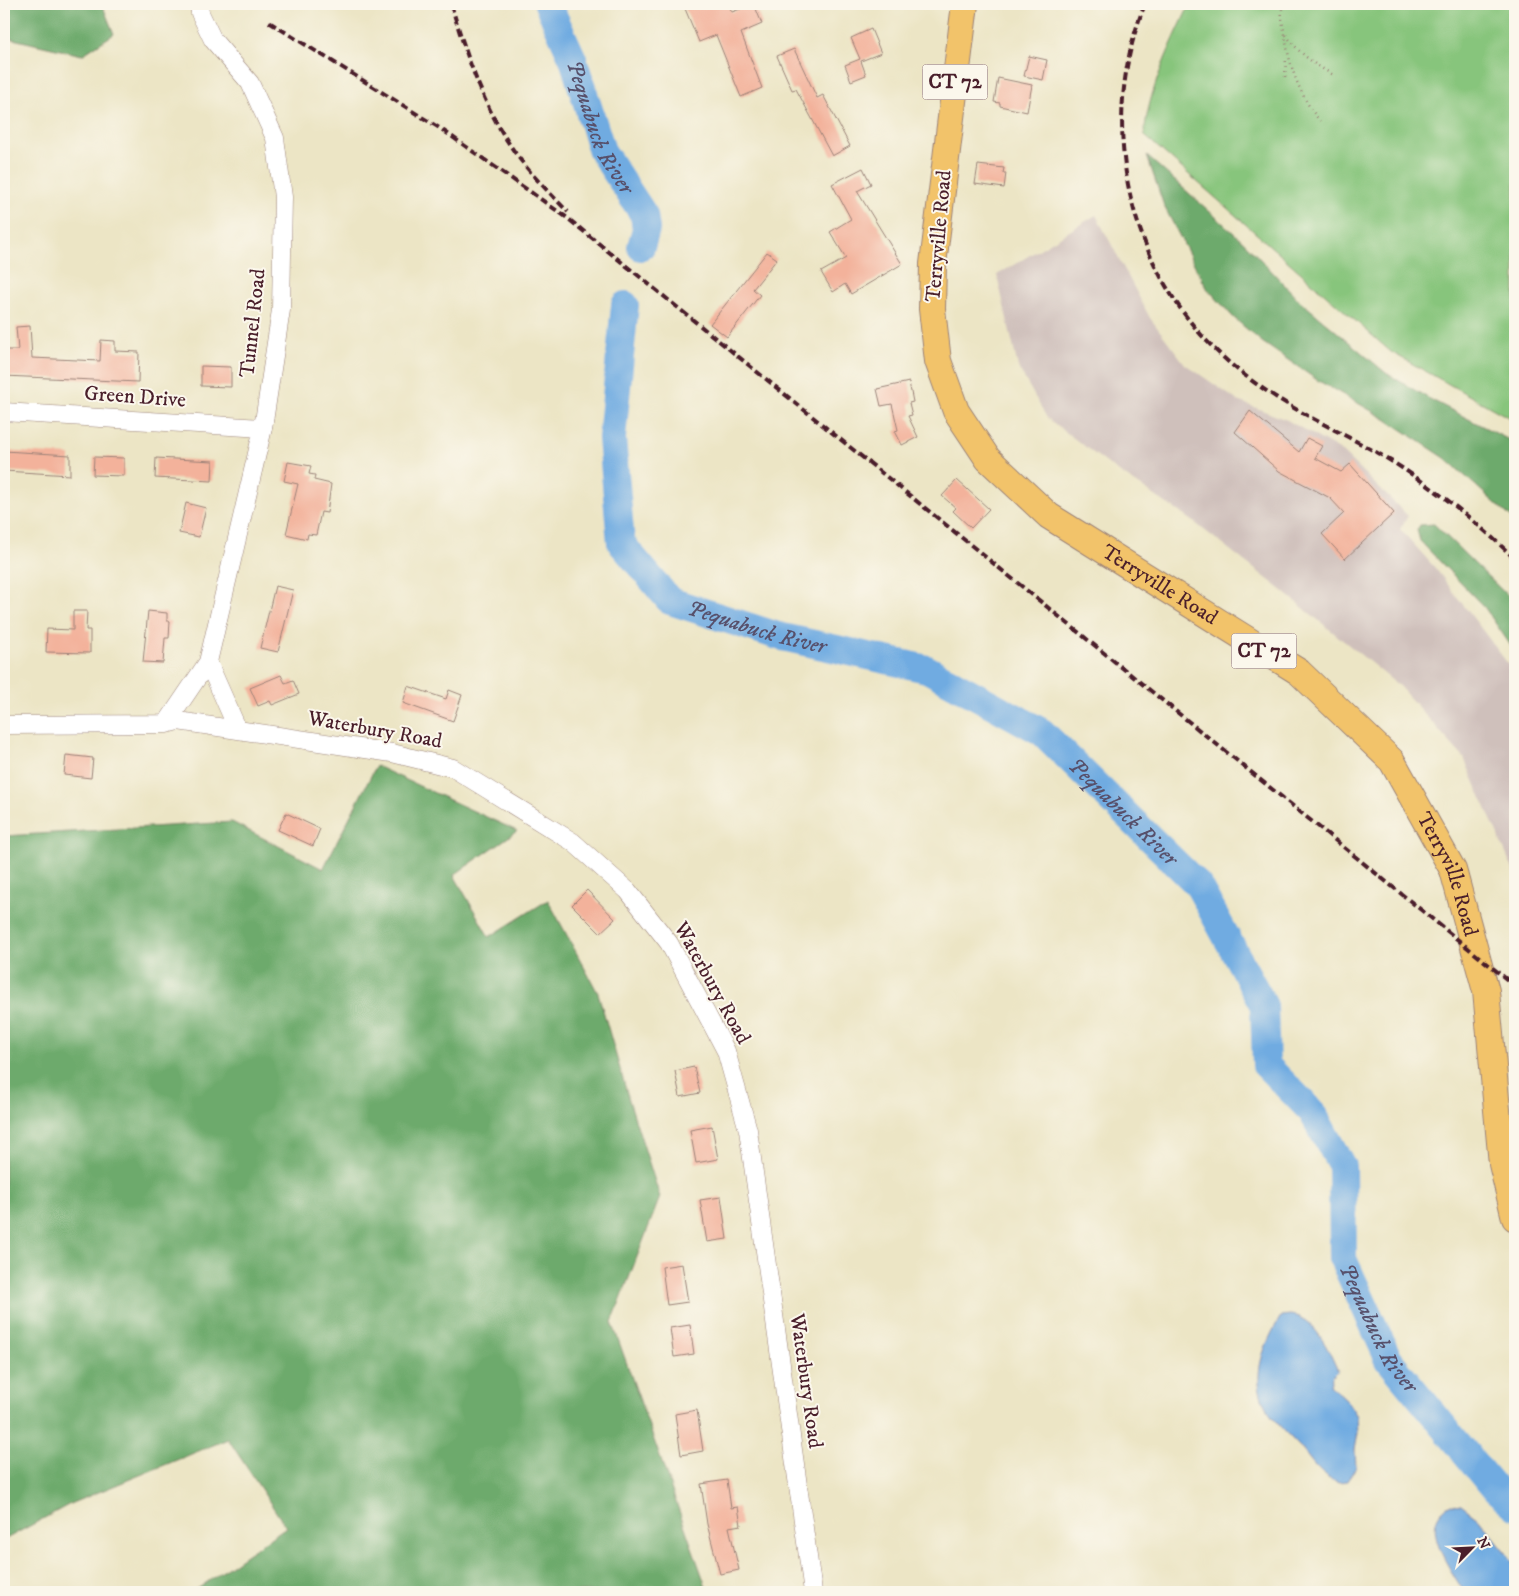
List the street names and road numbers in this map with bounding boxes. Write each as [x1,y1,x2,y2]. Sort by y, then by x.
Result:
road number: CT 72 [922,64,988,100]
street label: Terryville Road [920,169,958,303]
street label: Tunnel Road [234,267,272,379]
street label: Green Drive [83,380,187,414]
street label: Terryville Road [1097,539,1223,631]
road number: CT 72 [1232,634,1296,668]
street label: Waterbury Road [305,705,445,755]
street label: Terryville Road [1410,808,1484,940]
street label: Waterbury Road [667,916,757,1049]
street label: Waterbury Road [784,1311,828,1451]

